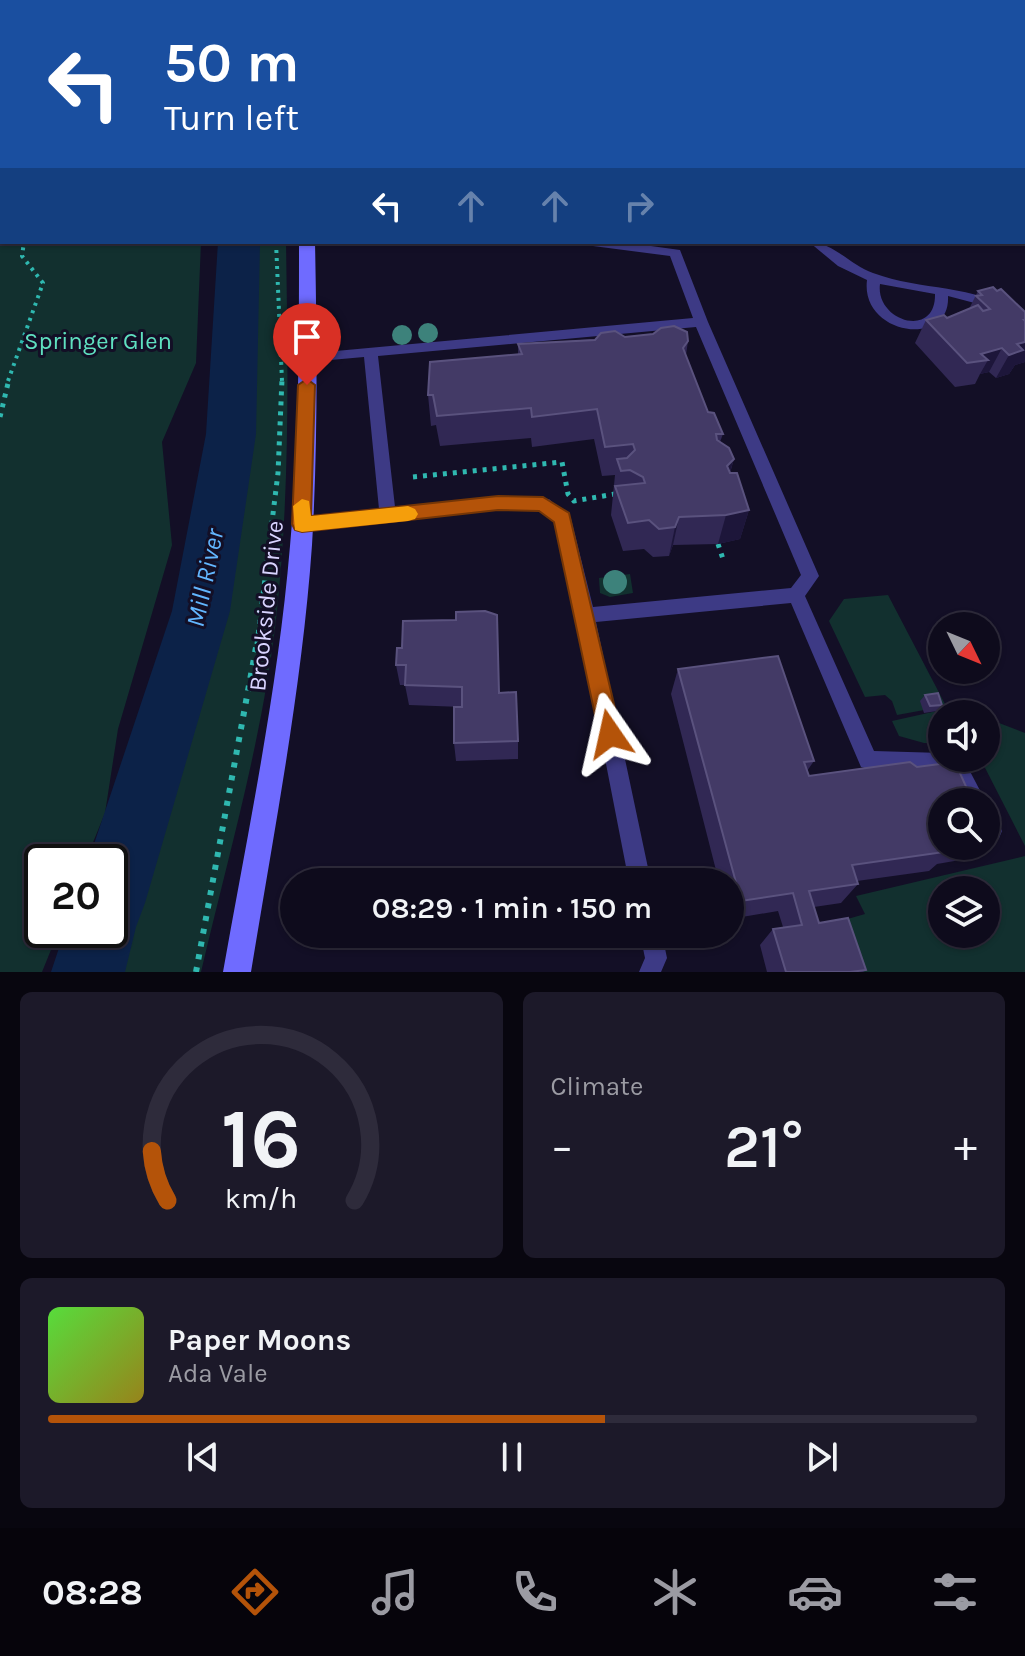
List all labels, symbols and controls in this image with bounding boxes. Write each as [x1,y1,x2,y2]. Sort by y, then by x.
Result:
text: 50 m [164,30,299,95]
icon: left [32,32,136,136]
text: Turn left [164,97,299,139]
icon: left [365,184,409,228]
icon: ahead [449,184,493,228]
icon: ahead [533,184,577,228]
icon: right [617,184,661,228]
pin [273,303,341,385]
icon: arrive [285,315,329,359]
park label: Springer Glen [24,327,172,355]
street label: Brookside Drive [243,519,289,693]
water label: Mill River [179,525,231,630]
north arrow [928,612,1000,684]
map controls [928,612,1000,948]
position arrow [568,692,652,776]
button: sound [928,700,1000,772]
button: search [928,788,1000,860]
speed limit sign: 20 [24,844,128,948]
button: layers [928,876,1000,948]
text: 08:29 · 1 min · 150 m [372,890,652,926]
text: Climate [551,1071,643,1102]
text: 16 [221,1091,301,1188]
text: 21° [724,1112,803,1182]
text: − [551,1121,574,1172]
text: + [954,1121,977,1172]
text: km/h [225,1182,297,1215]
text: Paper Moons [168,1322,351,1358]
text: Ada Vale [168,1358,268,1389]
icon: previous [181,1435,225,1479]
icon: pause [490,1435,534,1479]
icon: next [800,1435,844,1479]
icon: directions [227,1564,283,1620]
icon: music [367,1564,423,1620]
icon: phone [507,1564,563,1620]
icon: climate [647,1564,703,1620]
icon: car [787,1564,843,1620]
icon: filters [927,1564,983,1620]
text: 08:28 [42,1571,143,1613]

